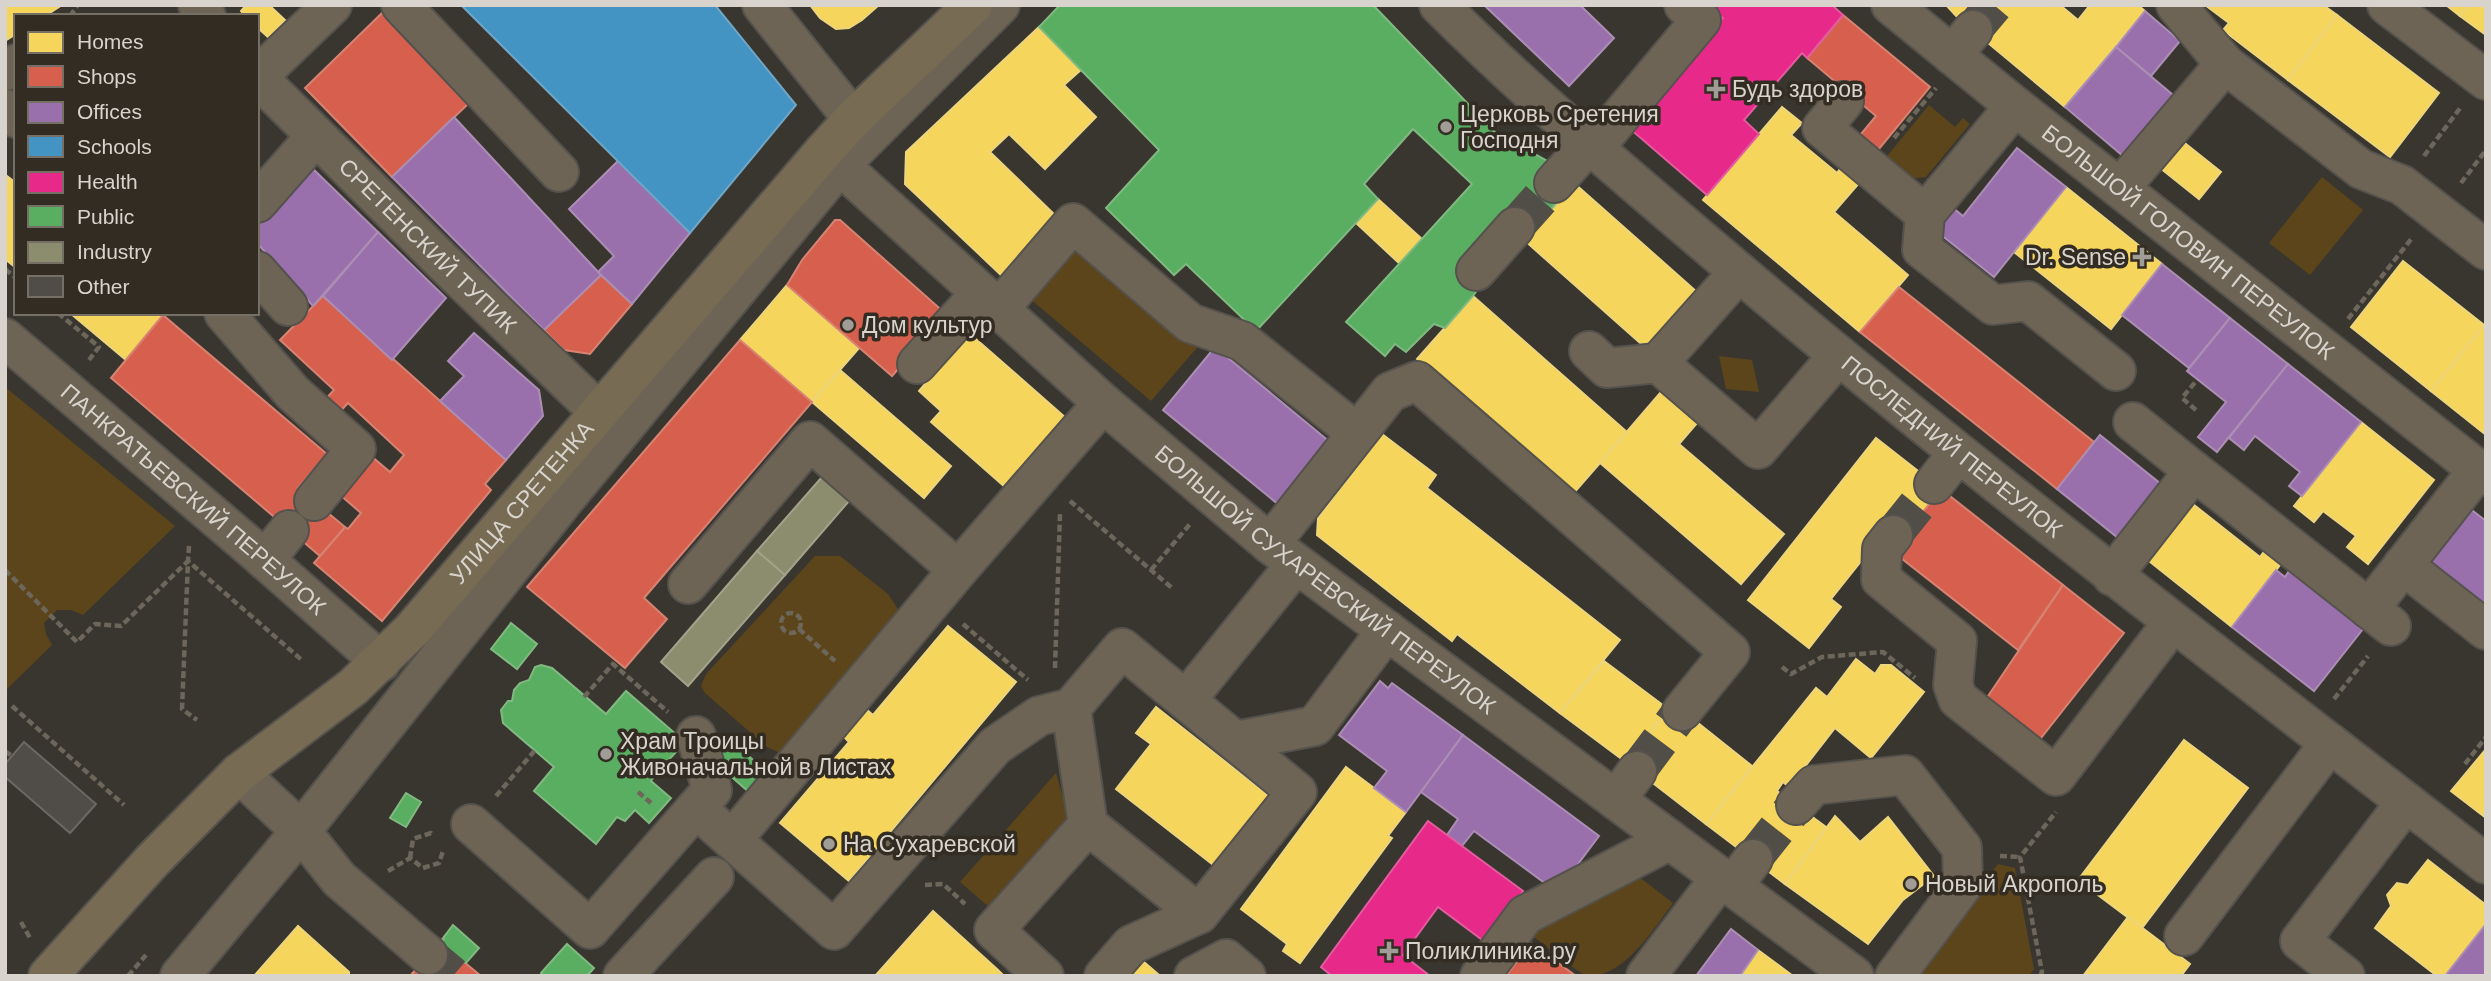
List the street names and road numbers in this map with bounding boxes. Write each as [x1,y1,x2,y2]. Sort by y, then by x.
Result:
street label: БОЛЬШОЙ ГОЛОВИН ПЕРЕУЛОК [2037,119,2340,365]
street label: СРЕТЕНСКИЙ ТУПИК [334,153,522,339]
street label: ПОСЛЕДНИЙ ПЕРЕУЛОК [1836,350,2068,543]
street label: ПАНКРАТЬЕВСКИЙ ПЕРЕУЛОК [56,378,331,621]
street label: УЛИЦА СРЕТЕНКА [445,415,599,589]
street label: БОЛЬШОЙ СУХАРЕВСКИЙ ПЕРЕУЛОК [1150,440,1501,720]

